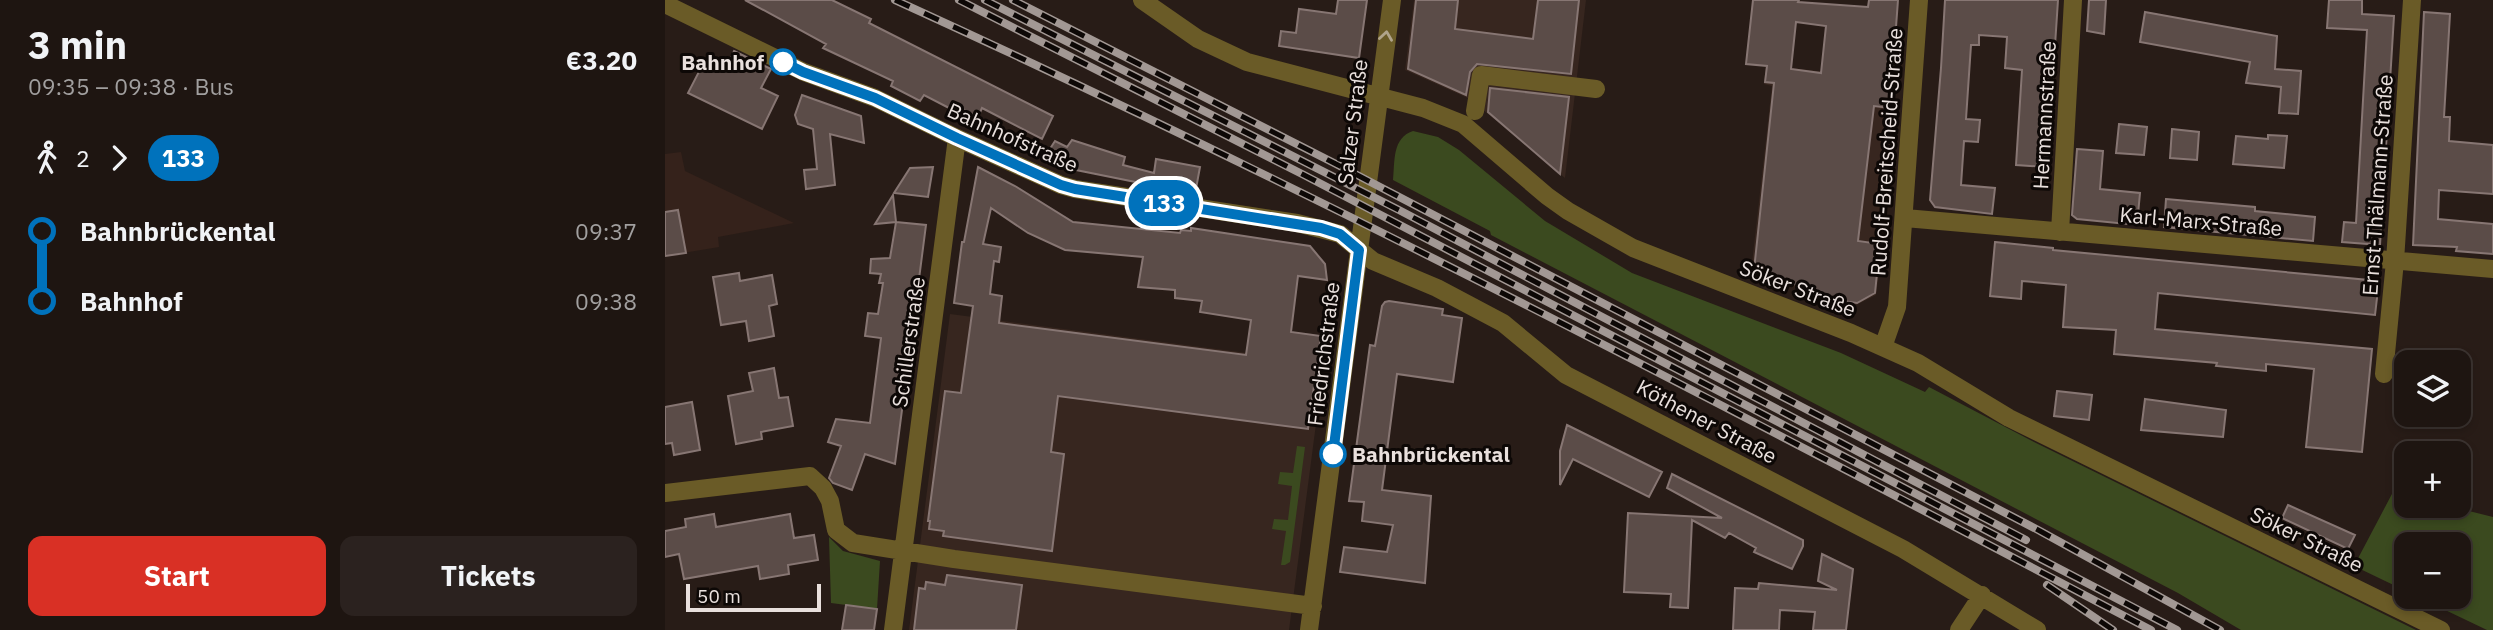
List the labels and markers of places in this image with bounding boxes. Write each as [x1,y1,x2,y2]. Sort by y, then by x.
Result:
place label: Bahnhof [681,48,764,76]
marker: Bahnhof [770,49,796,75]
place label: Bahnbrückental [1352,440,1510,468]
marker: Bahnbrückental [1320,441,1346,467]

